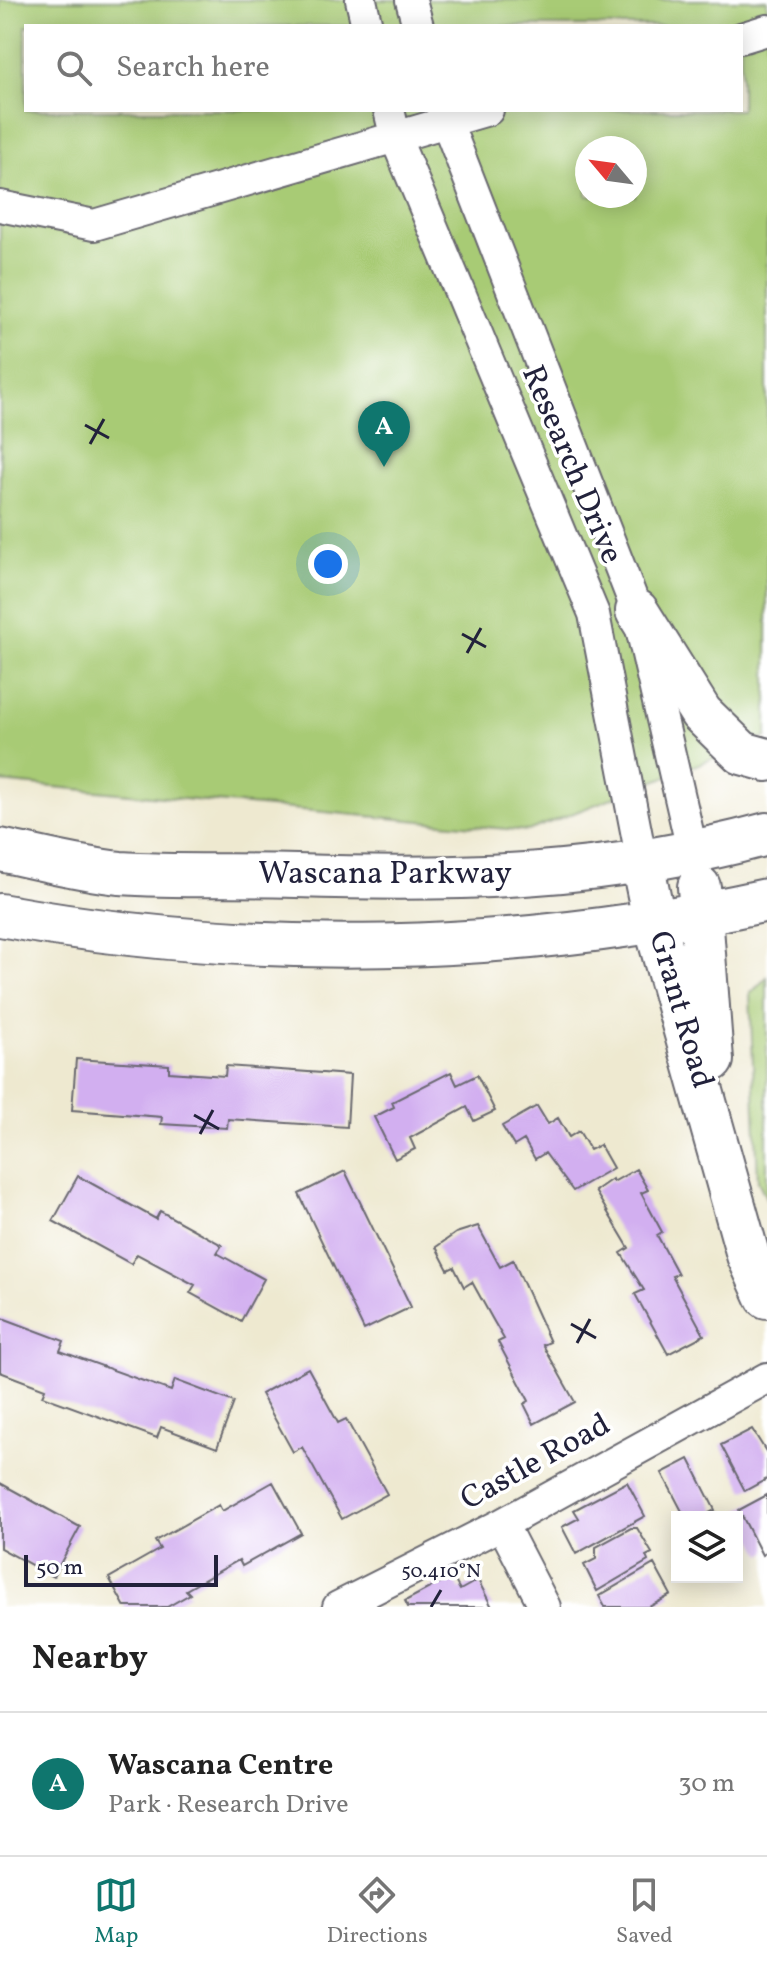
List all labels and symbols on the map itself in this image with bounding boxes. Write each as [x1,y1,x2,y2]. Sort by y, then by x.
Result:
north arrow [575,136,647,208]
street label: Research Drive [509,359,633,571]
pin: A [358,401,410,467]
your location [308,544,348,584]
street label: Wascana Parkway [258,853,512,897]
street label: Grant Road [637,926,723,1094]
street label: Castle Road [453,1404,619,1522]
scale bar [24,1551,218,1587]
text: 50.410°N [401,1558,481,1586]

